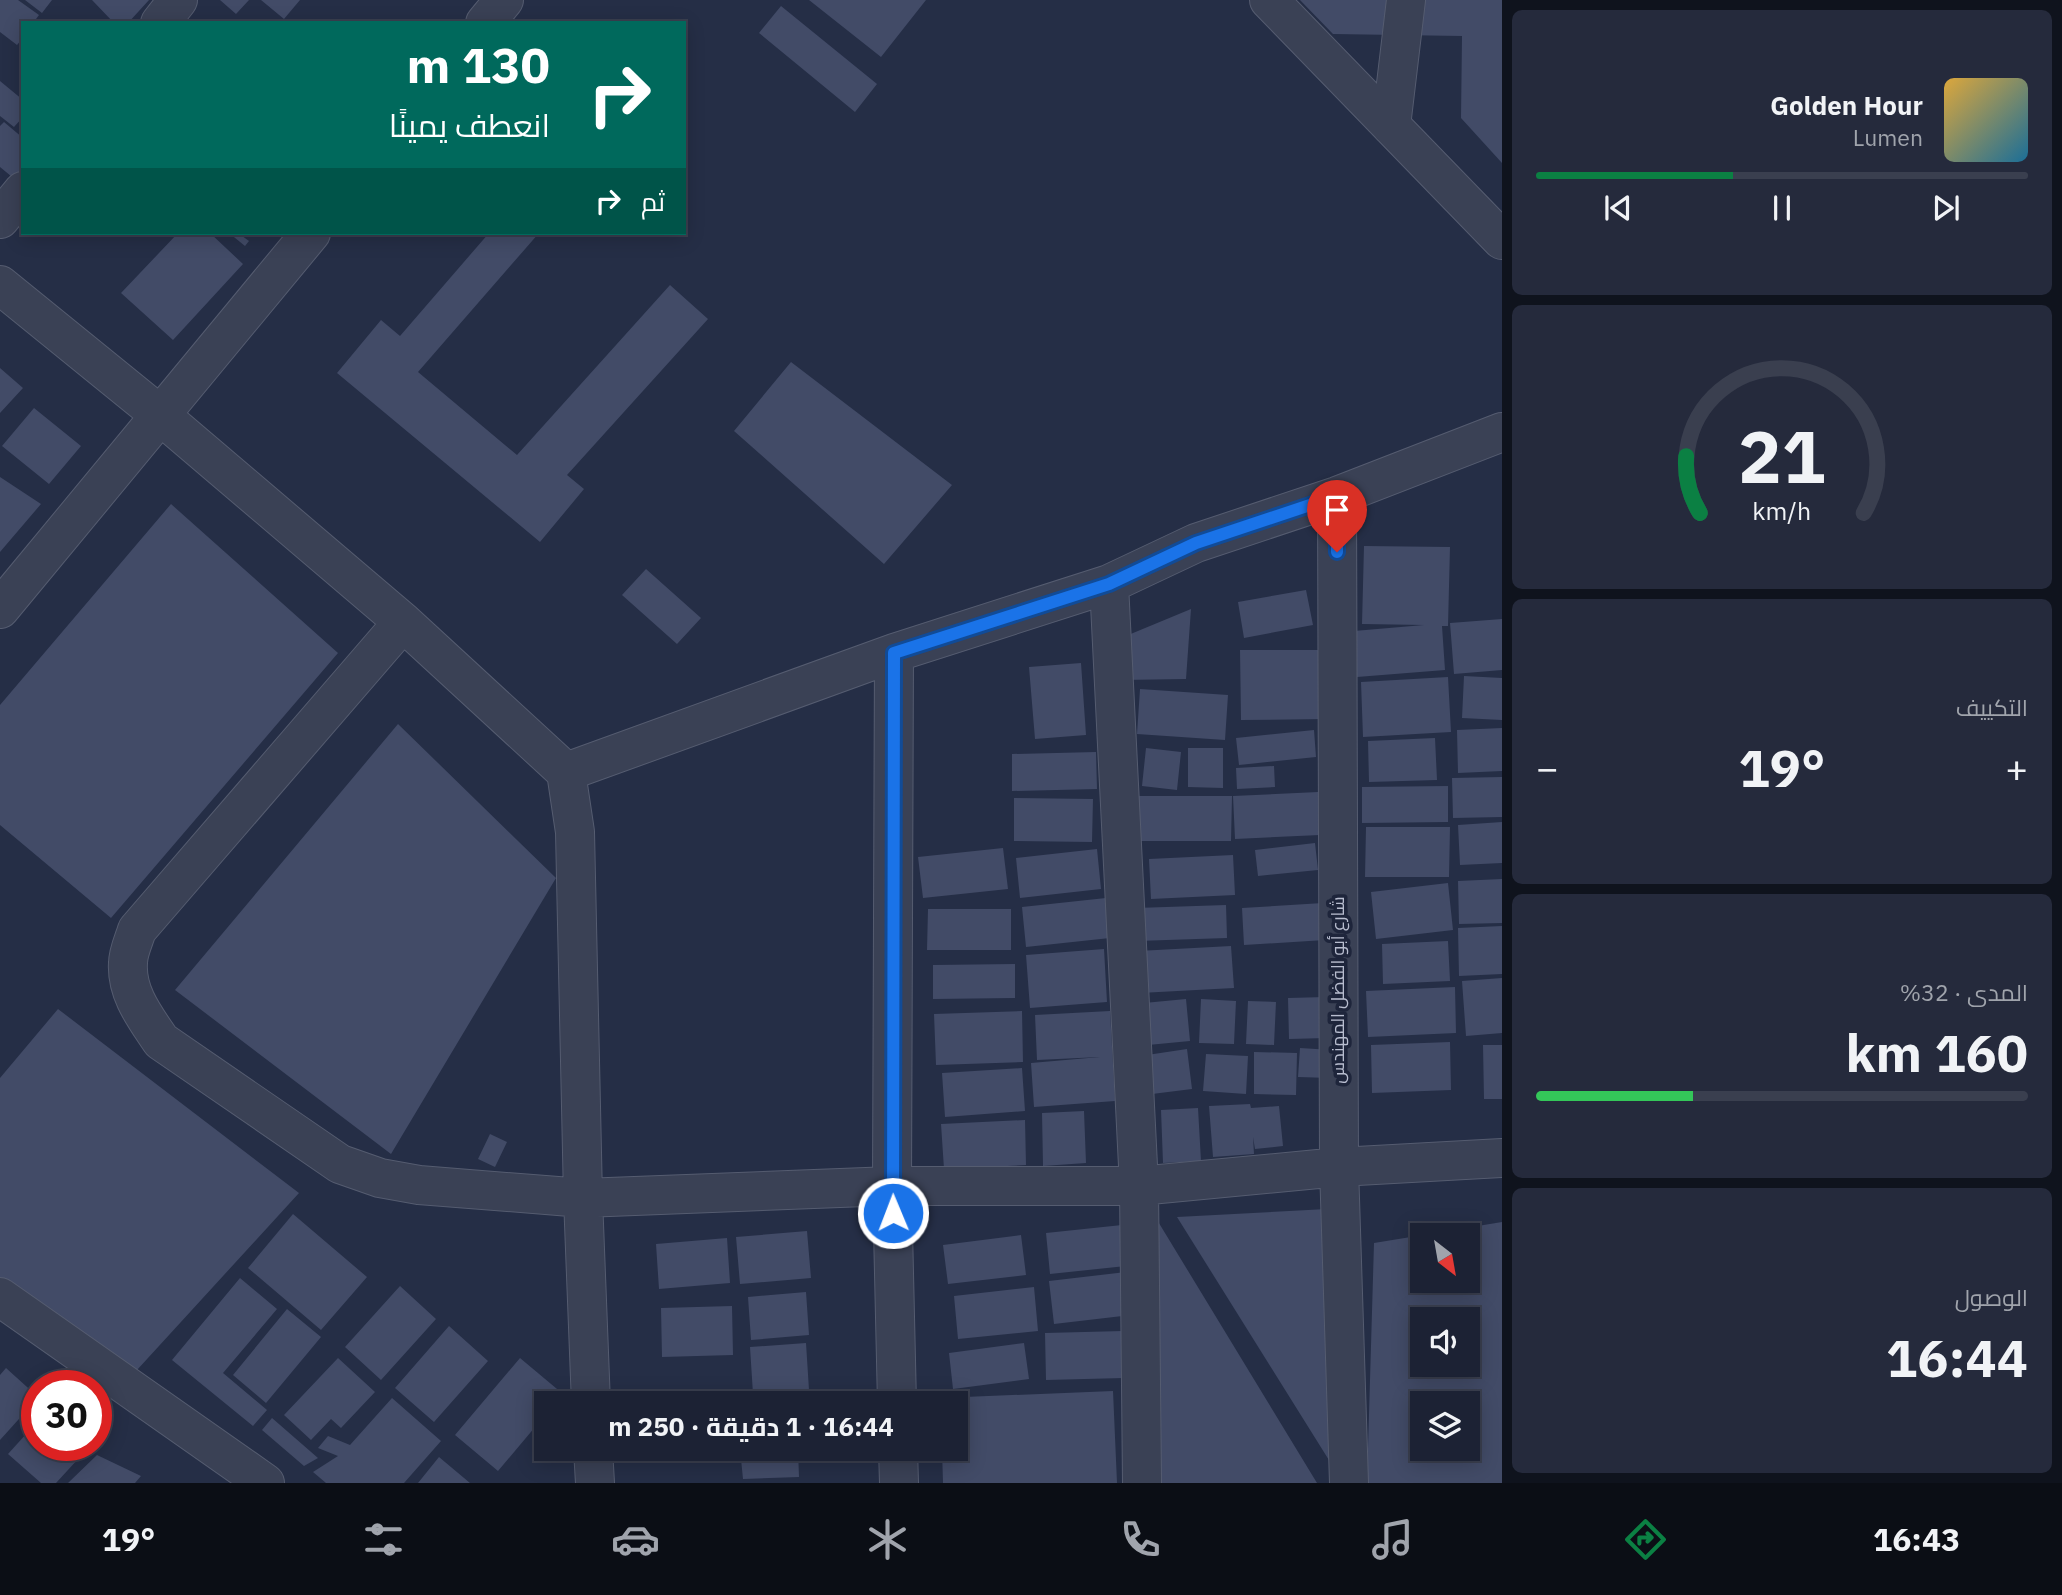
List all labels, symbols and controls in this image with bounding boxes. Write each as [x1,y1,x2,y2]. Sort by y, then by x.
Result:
text: 130 m [406,33,550,96]
icon: right [574,49,665,140]
text: Golden Hour [1770,88,1923,122]
text: انعطف يمينًا [389,104,550,146]
text: Lumen [1853,122,1923,152]
icon: right [589,182,627,220]
text: ثم [641,184,665,218]
icon: previous [1599,189,1637,227]
icon: pause [1763,189,1801,227]
icon: next [1927,189,1965,227]
text: 21 [1738,408,1826,503]
pin [1307,480,1367,552]
icon: arrive [1318,491,1356,529]
text: km/h [1753,494,1811,527]
text: التكييف [1956,692,2028,722]
text: 19° [1739,734,1825,801]
text: − [1536,743,1559,792]
text: + [2005,743,2028,792]
street label: شارع أبو الفضل المهندس [1326,896,1350,1084]
text: المدى · 32% [1900,977,2028,1007]
text: 160 km [1846,1019,2028,1086]
position arrow [856,1176,930,1250]
north arrow [1410,1223,1480,1293]
map controls [1410,1223,1480,1461]
text: الوصول [1955,1282,2028,1312]
button: sound [1410,1307,1480,1377]
text: 16:44 [1886,1324,2028,1391]
speed limit sign: 30 [21,1370,112,1461]
button: layers [1410,1391,1480,1461]
text: 16:44 · 1 دقيقة · 250 m [608,1409,894,1443]
icon: filters [359,1515,408,1564]
icon: car [611,1515,660,1564]
icon: climate [863,1515,912,1564]
icon: phone [1116,1515,1165,1564]
icon: music [1368,1515,1417,1564]
icon: directions [1621,1515,1670,1564]
text: 19° [102,1518,155,1560]
text: 16:43 [1873,1518,1960,1560]

